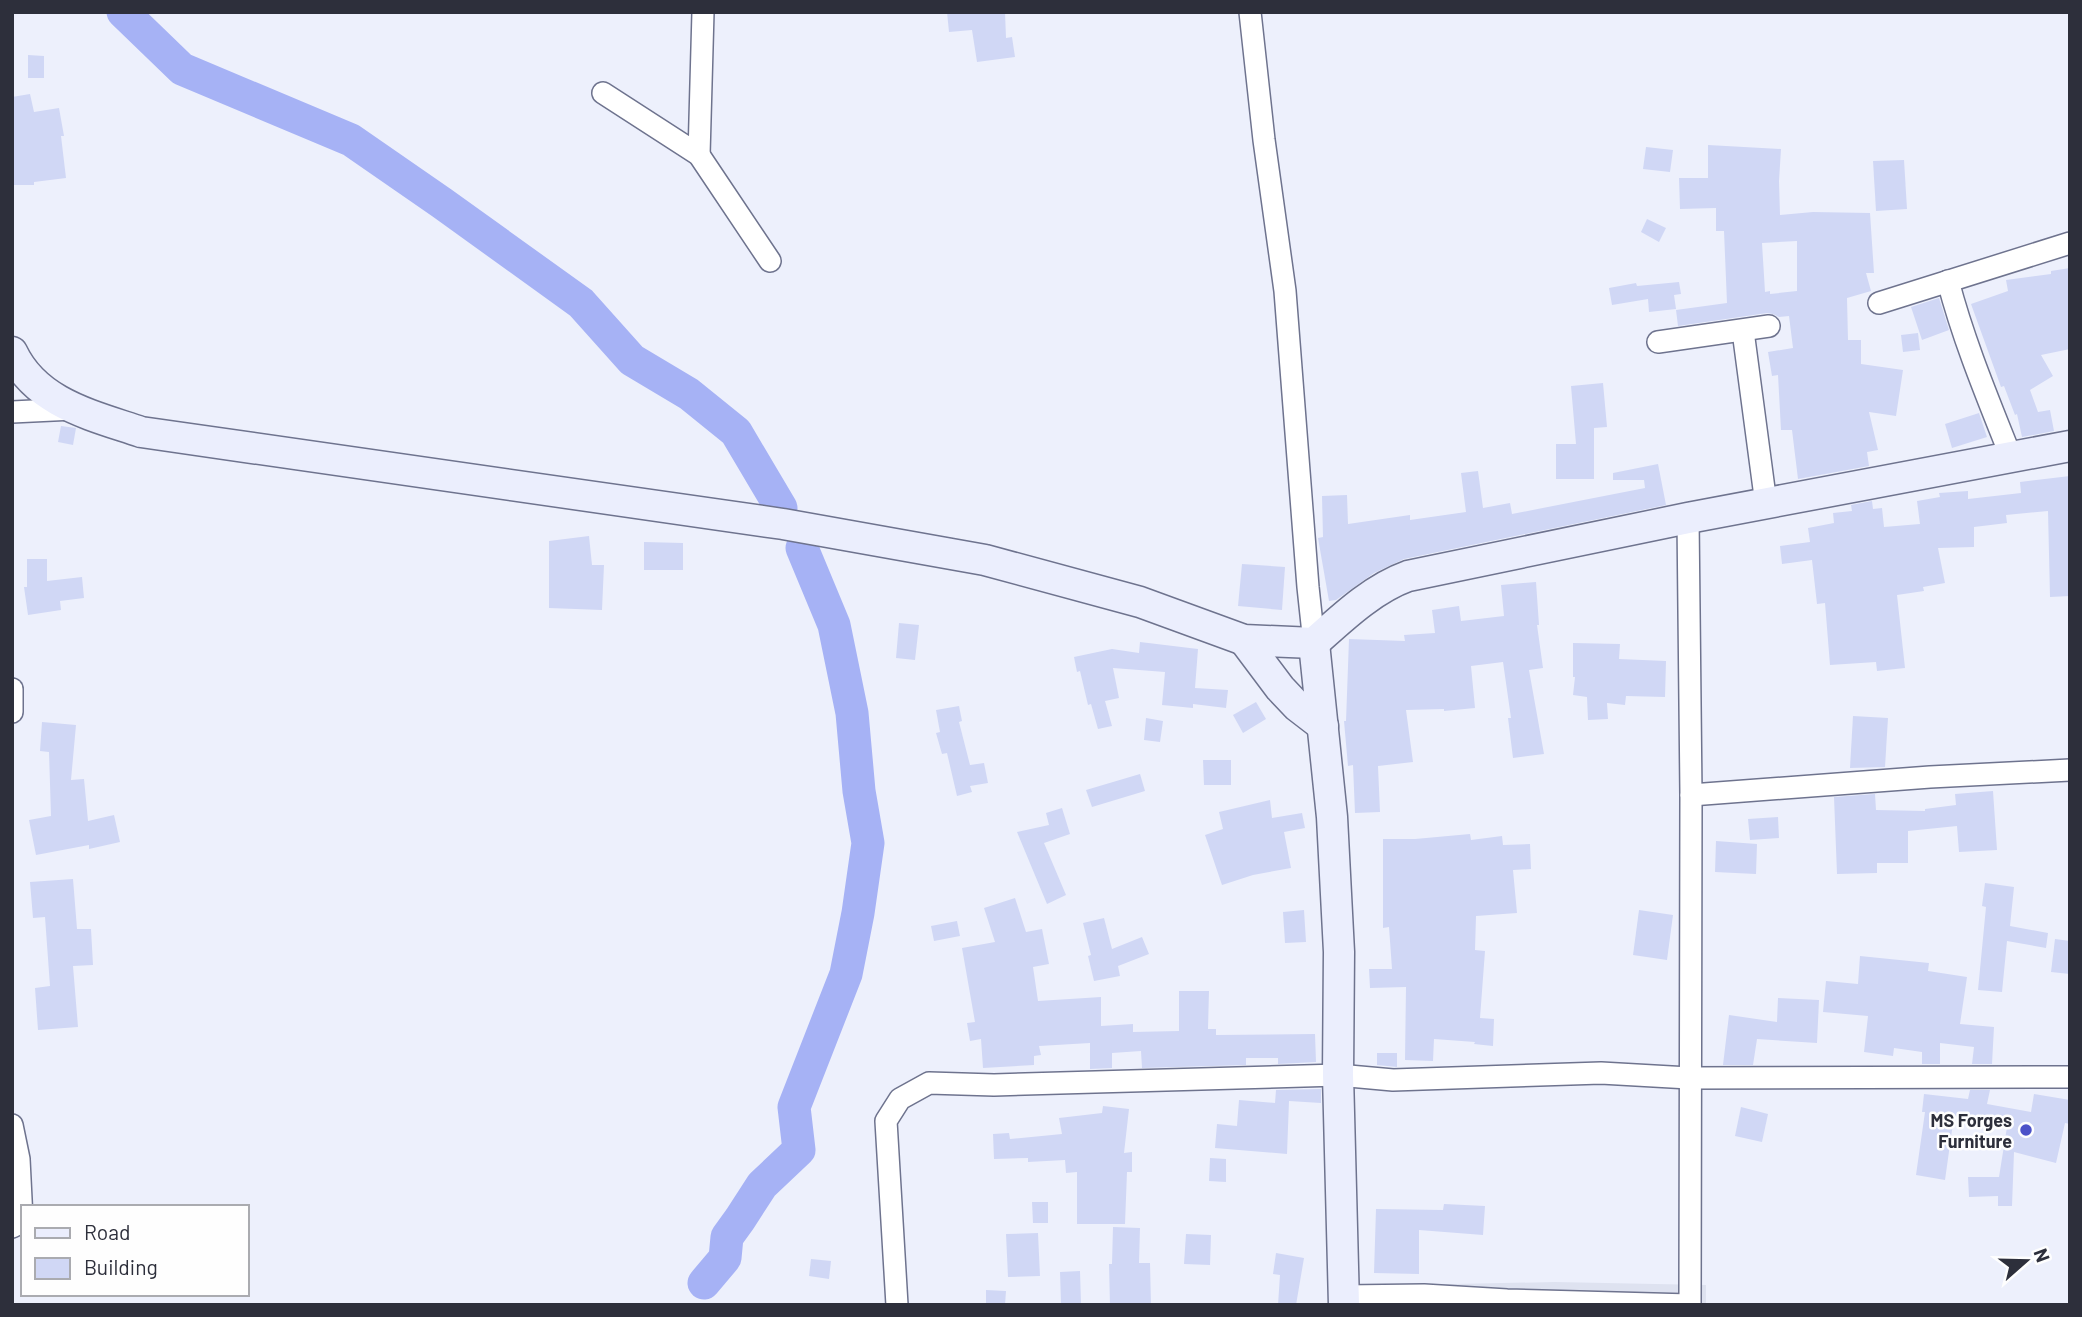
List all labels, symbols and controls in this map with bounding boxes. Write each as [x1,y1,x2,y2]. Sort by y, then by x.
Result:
place label: MS Forges Furniture [1931,1109,2012,1152]
marker: MS Forges Furniture [2018,1122,2034,1138]
legend [21,1205,248,1296]
text: Road [84,1219,130,1244]
north arrow [1991,1226,2061,1296]
text: N [2029,1245,2055,1265]
text: Building [84,1254,158,1279]

